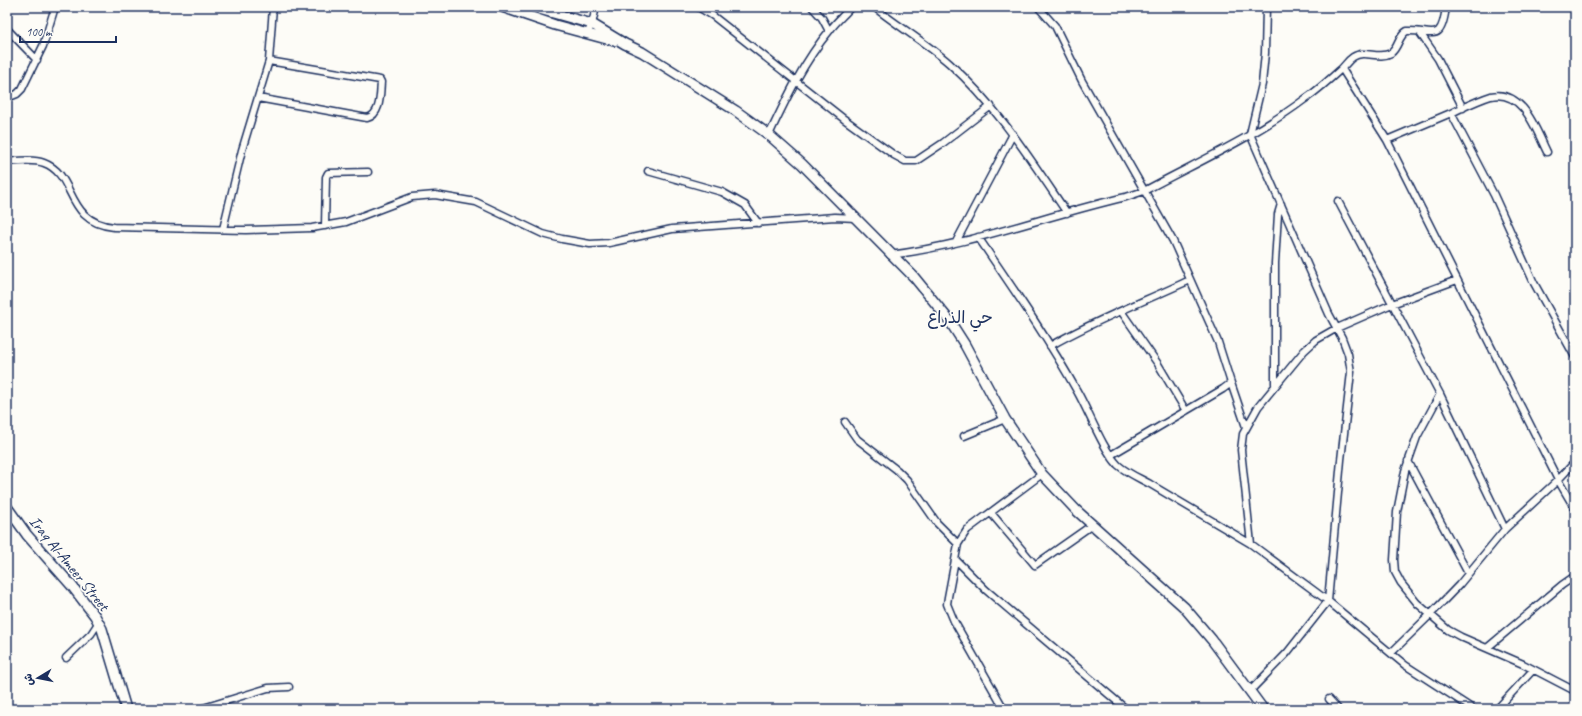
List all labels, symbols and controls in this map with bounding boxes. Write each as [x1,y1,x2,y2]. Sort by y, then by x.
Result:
scale bar [20,18,116,44]
text: 100 m [26,24,53,40]
district label: حي الذراع [927,307,993,332]
street label: Iraq Al-Ameer Street [25,512,115,616]
north arrow [18,658,58,698]
text: ش [20,673,36,687]

